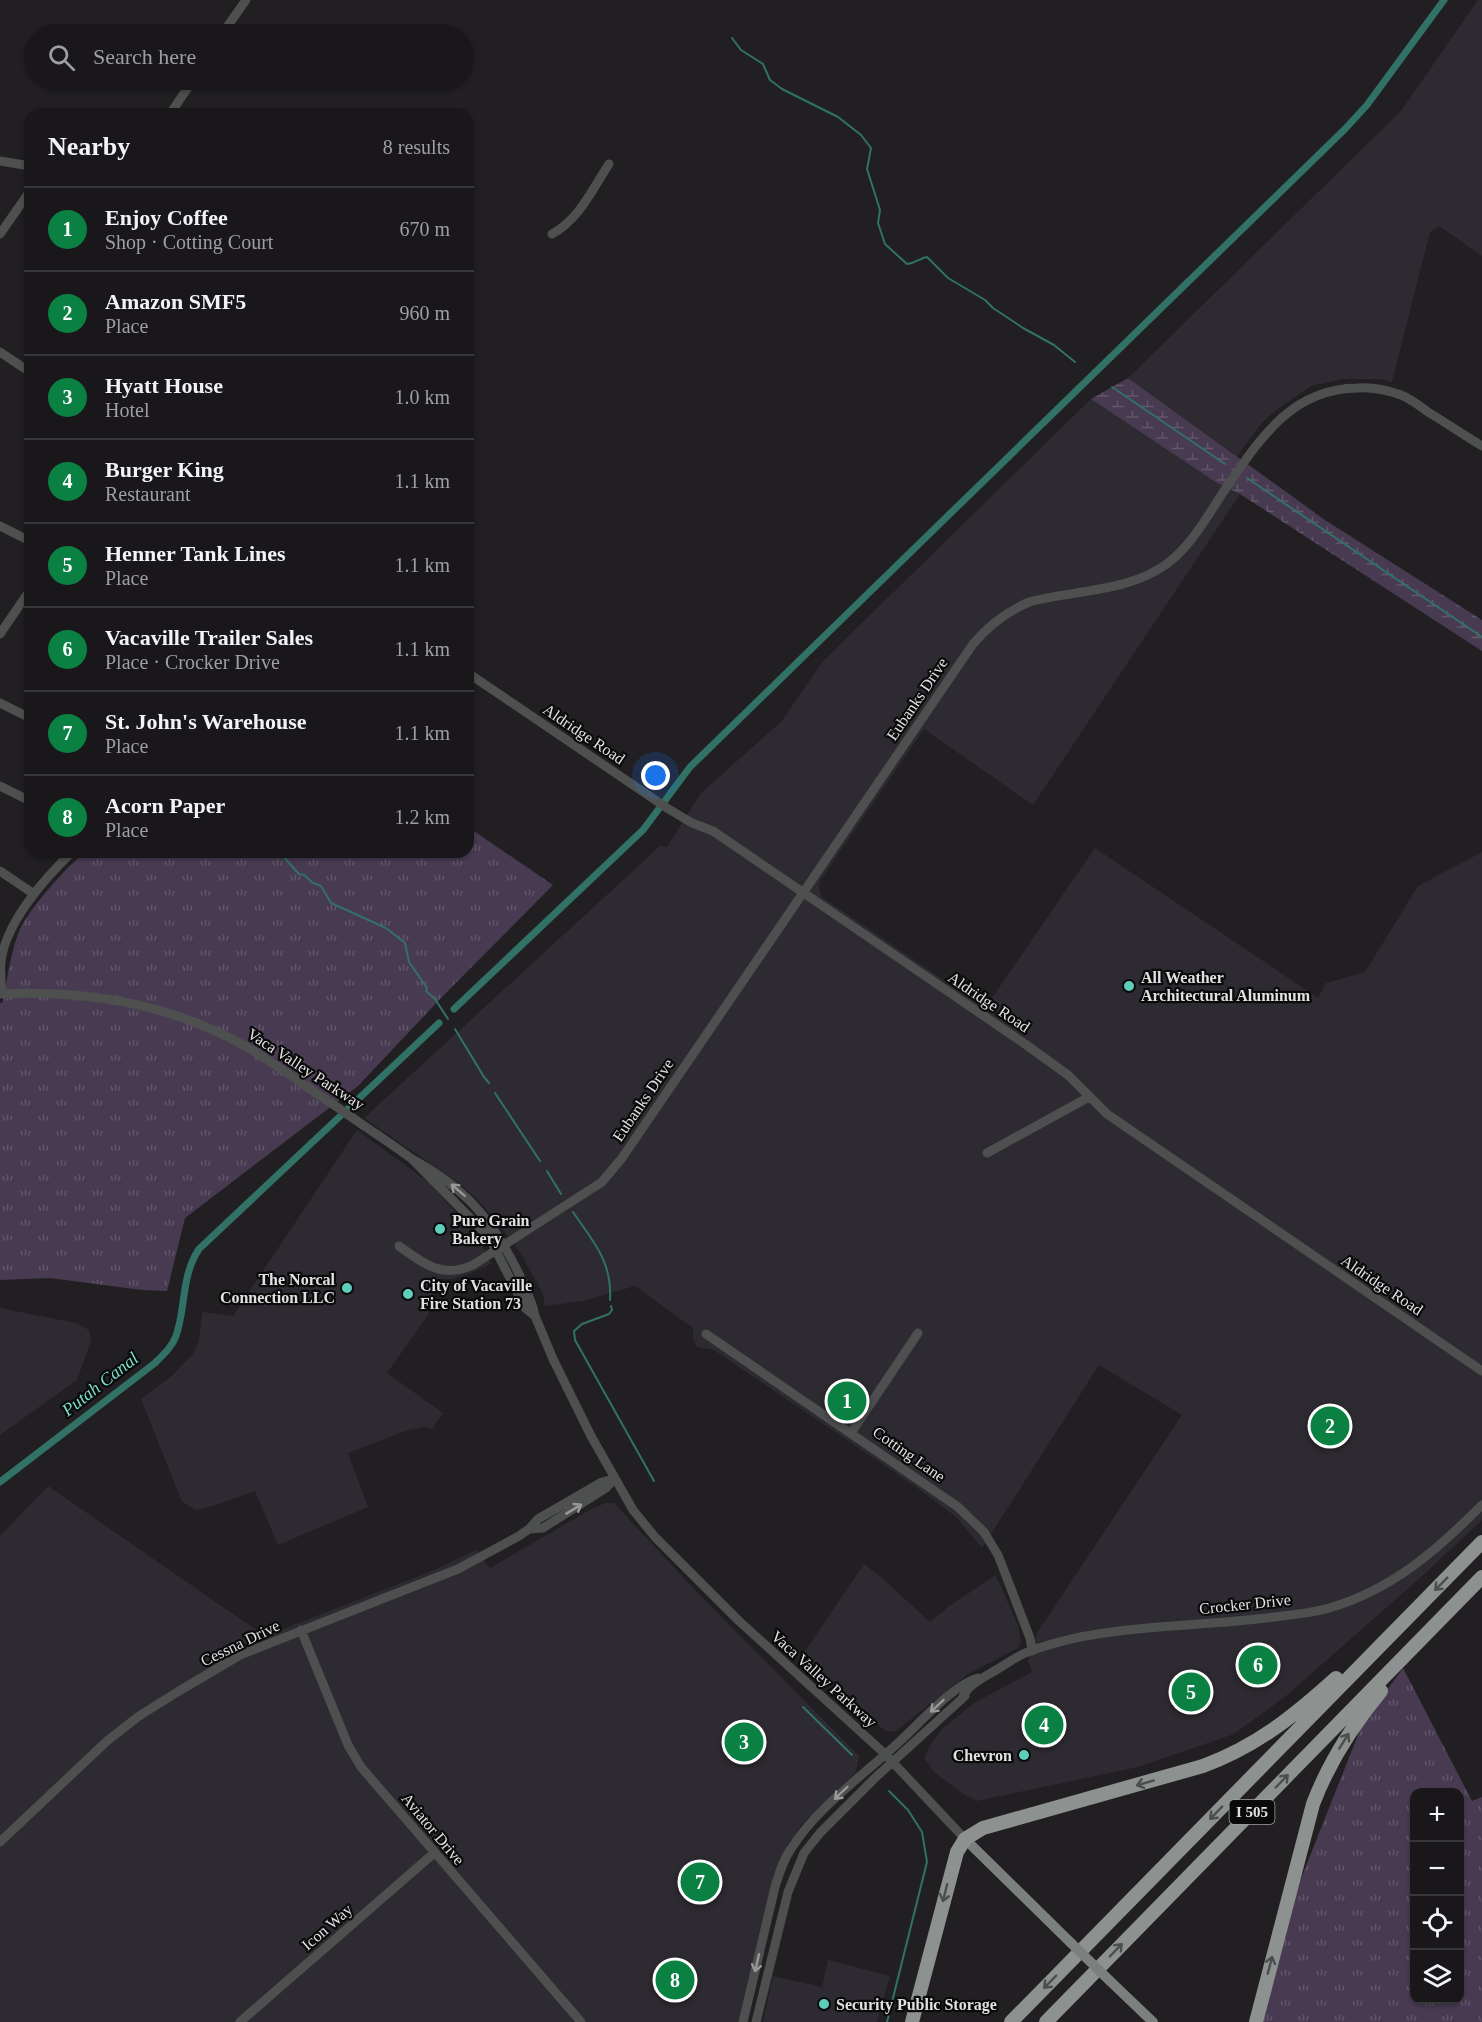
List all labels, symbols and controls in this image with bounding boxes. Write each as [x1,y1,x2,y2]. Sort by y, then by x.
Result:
search box [24,24,474,90]
icon: search [45,41,78,74]
text: Search here [93,44,196,69]
text: Nearby [48,132,130,161]
text: 8 results [383,136,450,158]
text: Enjoy Coffee [105,205,228,230]
text: 1 [63,218,73,240]
text: 670 m [399,218,450,240]
text: Shop · Cotting Court [105,231,273,253]
text: Amazon SMF5 [105,289,246,314]
text: 2 [63,302,73,324]
text: 960 m [399,302,450,324]
text: Place [105,315,148,337]
text: Hyatt House [105,373,223,398]
text: 3 [63,386,73,408]
text: 1.0 km [394,386,450,408]
text: Hotel [105,399,149,421]
text: Burger King [105,457,224,482]
text: 4 [63,470,73,492]
text: 1.1 km [394,470,450,492]
text: Restaurant [105,483,191,505]
text: Henner Tank Lines [105,541,286,566]
text: 5 [63,554,73,576]
text: 1.1 km [394,554,450,576]
text: Place [105,567,148,589]
text: Vacaville Trailer Sales [105,625,313,650]
text: 6 [63,638,73,660]
text: 1.1 km [394,638,450,660]
text: Place · Crocker Drive [105,651,280,673]
street label: Eubanks Drive [883,655,951,743]
street label: Aldridge Road [539,700,628,768]
text: St. John's Warehouse [105,709,307,734]
text: 7 [63,722,73,744]
text: 1.1 km [394,722,450,744]
text: Place [105,735,148,757]
your location [641,761,670,790]
text: Acorn Paper [105,793,225,818]
text: 8 [63,806,73,828]
text: 1.2 km [394,806,450,828]
text: Place [105,819,148,841]
street label: Aldridge Road [944,968,1033,1036]
place label: All Weather Architectural Aluminum [1141,969,1311,1004]
marker: All Weather Architectural Aluminum [1122,979,1136,993]
street label: Vaca Valley Parkway [244,1025,368,1114]
street label: Eubanks Drive [609,1056,677,1144]
one-way arrow [451,1183,466,1197]
place label: Pure Grain Bakery [452,1212,530,1248]
marker: Pure Grain Bakery [433,1222,447,1236]
street label: Aldridge Road [1337,1251,1426,1319]
place label: The Norcal Connection LLC [220,1271,336,1306]
place label: City of Vacaville Fire Station 73 [420,1277,532,1312]
marker: The Norcal Connection LLC [340,1281,354,1295]
marker: City of Vacaville Fire Station 73 [401,1287,415,1301]
water label: Putah Canal [57,1348,142,1421]
pin: 1 [828,1378,866,1424]
pin: 2 [1310,1404,1350,1448]
street label: Cotting Lane [869,1423,948,1486]
one-way arrow [565,1502,582,1514]
one-way arrow [1434,1576,1448,1591]
street label: Crocker Drive [1198,1591,1292,1617]
street label: Cessna Drive [198,1617,282,1669]
street label: Vaca Valley Parkway [767,1627,880,1731]
pin: 6 [1238,1642,1278,1688]
pin: 5 [1172,1670,1210,1714]
one-way arrow [930,1699,945,1713]
pin: 4 [1024,1702,1064,1748]
pin: 3 [724,1720,764,1764]
one-way arrow [1338,1733,1350,1750]
place label: Chevron [953,1747,1012,1764]
marker: Chevron [1017,1748,1031,1762]
one-way arrow [1275,1773,1290,1788]
one-way arrow [1136,1778,1155,1789]
one-way arrow [834,1786,849,1801]
map controls [1410,1788,1464,2004]
button: + [1410,1788,1464,1842]
street label: Aviator Drive [398,1790,468,1868]
road number: I 505 [1230,1800,1274,1824]
one-way arrow [1209,1805,1224,1820]
button: − [1410,1842,1464,1896]
pin: 7 [680,1860,720,1904]
one-way arrow [939,1884,951,1903]
button: locate [1410,1896,1464,1950]
street label: Icon Way [298,1901,356,1954]
one-way arrow [1109,1943,1124,1958]
button: layers [1410,1950,1464,2004]
one-way arrow [751,1954,763,1973]
one-way arrow [1265,1956,1277,1975]
pin: 8 [656,1958,694,2002]
one-way arrow [1043,1975,1058,1990]
place label: Security Public Storage [836,1996,997,2014]
marker: Security Public Storage [817,1997,831,2011]

